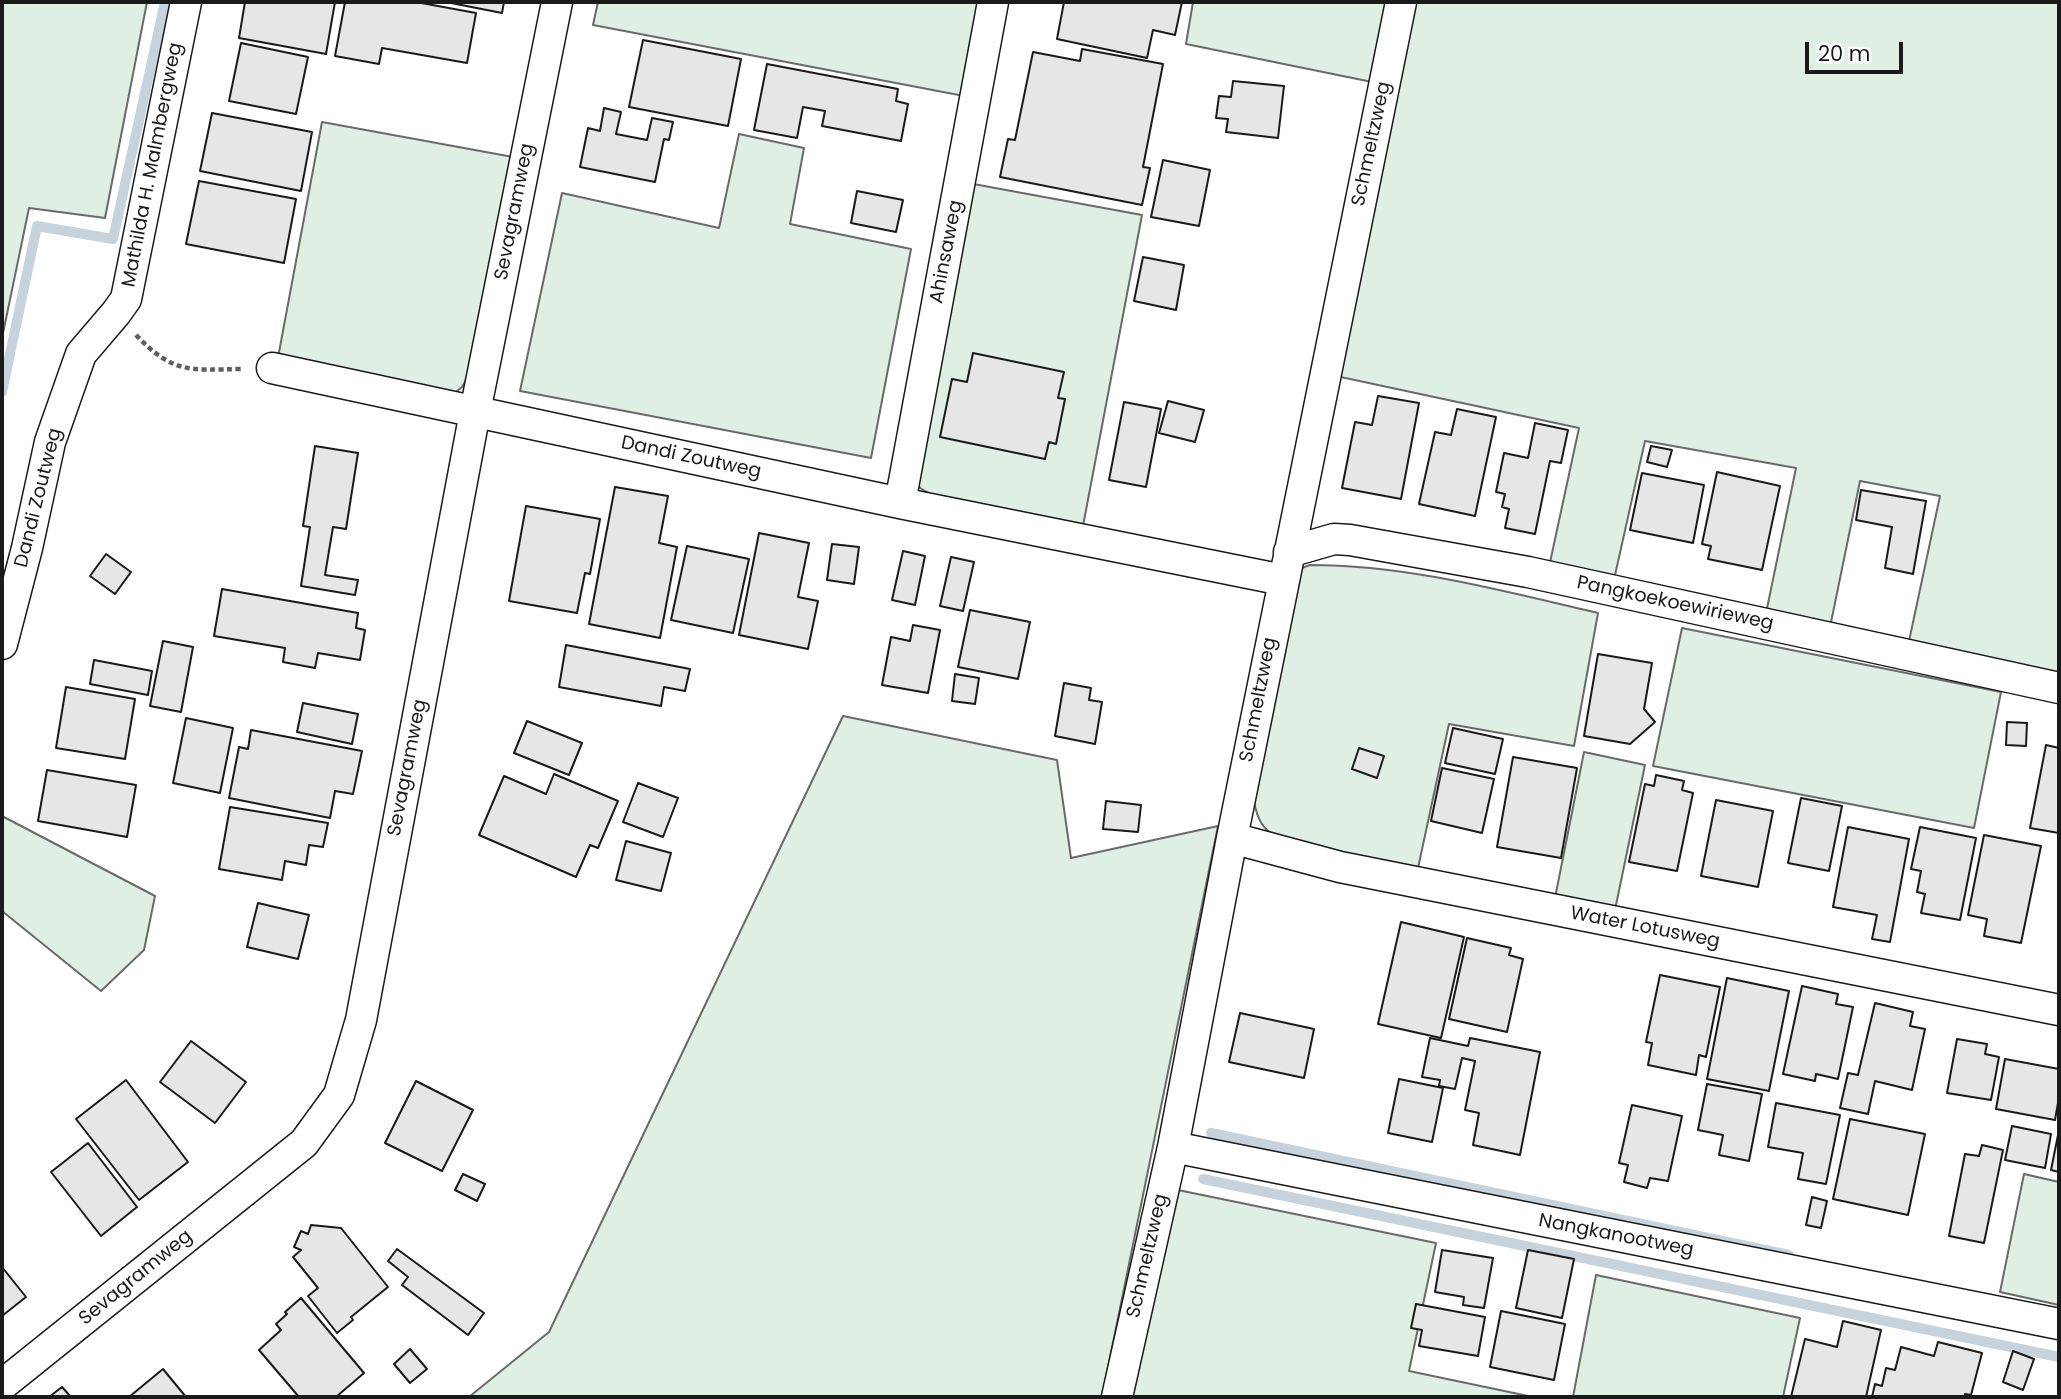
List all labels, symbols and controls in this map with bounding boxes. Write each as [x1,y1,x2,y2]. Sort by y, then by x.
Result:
scale bar [1809,28,1907,72]
text: 20 m [1818,39,1871,68]
street label: Mathilda H. Malmbergweg [118,41,188,289]
street label: Schmeltzweg [1348,80,1396,208]
street label: Sevagramweg [491,142,539,282]
street label: Ahinsaweg [926,198,968,306]
street label: Dandi Zoutweg [11,426,67,570]
street label: Dandi Zoutweg [619,432,763,484]
street label: Pangkoekoewirieweg [1575,572,1775,636]
street label: Schmeltzweg [1236,636,1282,764]
street label: Sevagramweg [384,698,432,838]
street label: Water Lotusweg [1568,902,1722,954]
street label: Schmeltzweg [1123,1192,1173,1320]
street label: Nangkanootweg [1537,1210,1695,1262]
street label: Sevagramweg [75,1225,197,1331]

